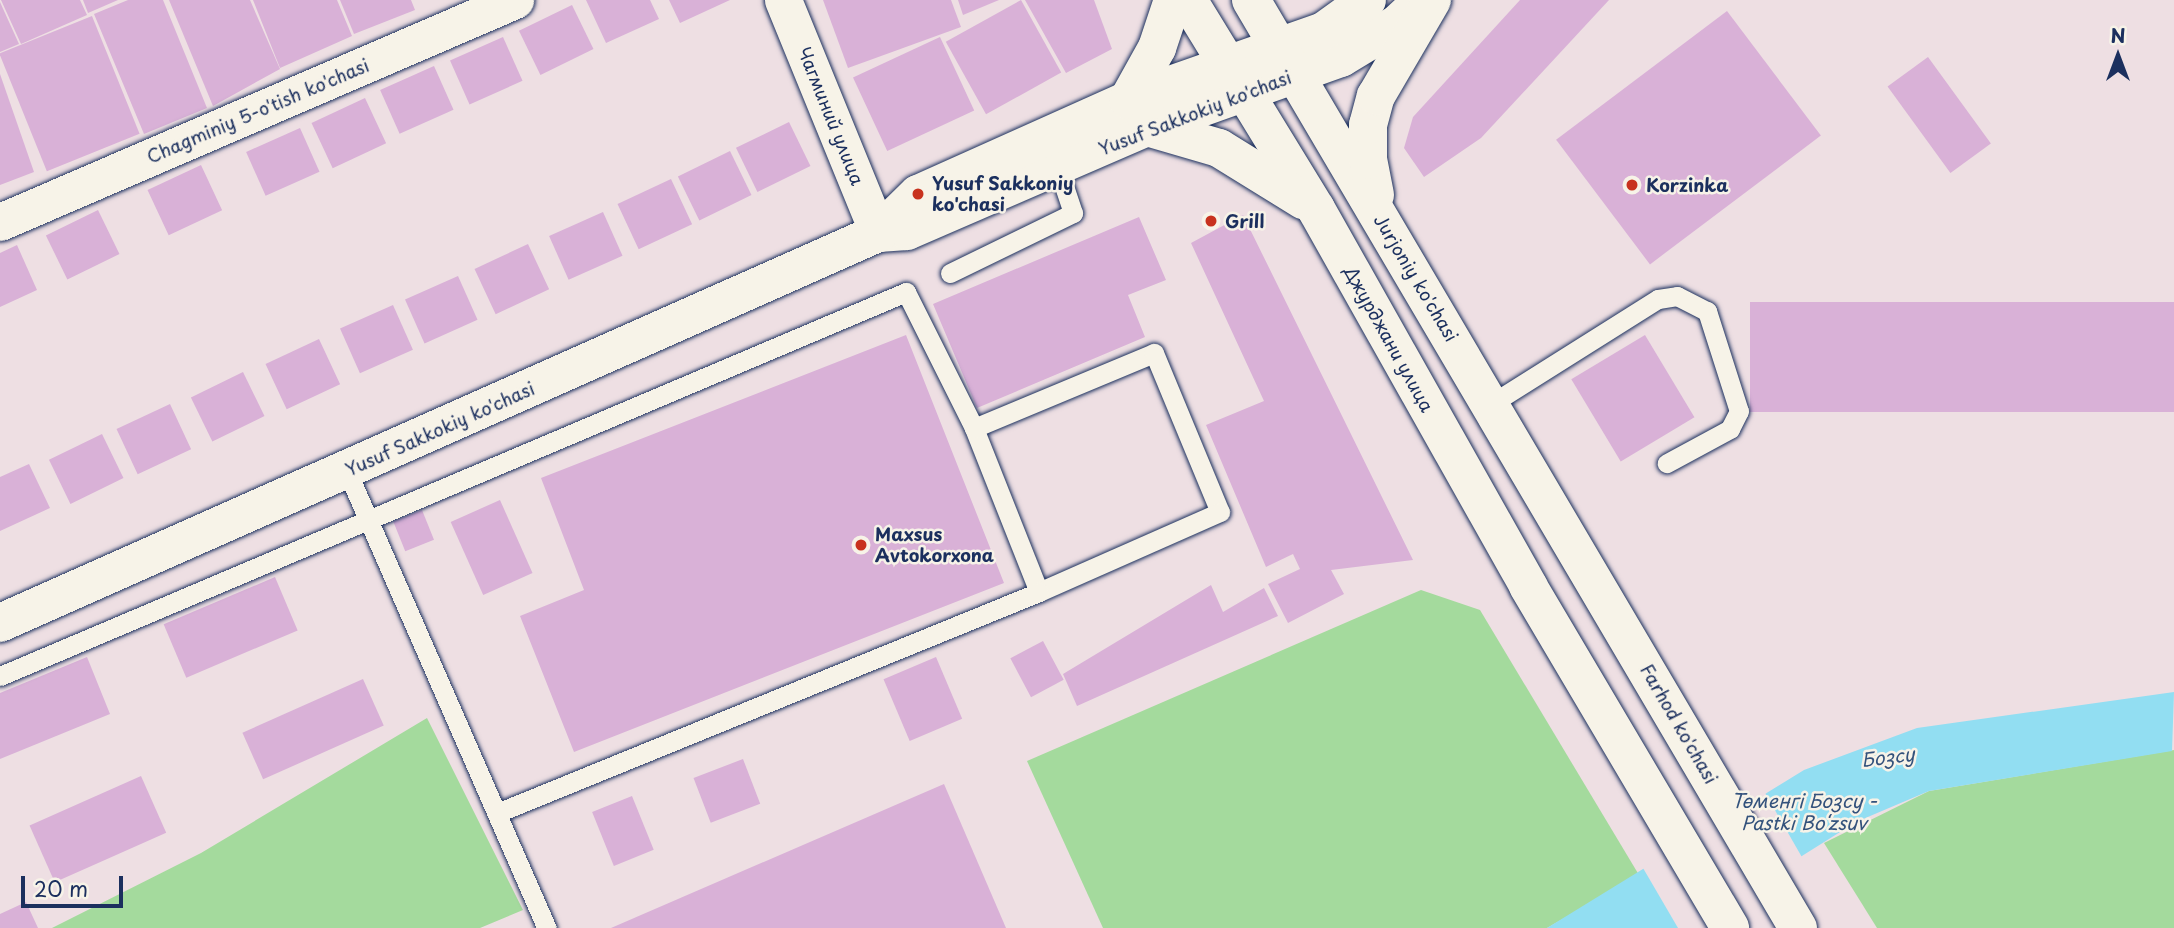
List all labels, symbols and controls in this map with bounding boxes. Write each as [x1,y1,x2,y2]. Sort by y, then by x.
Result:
north arrow [2083,21,2153,91]
text: N [2110,21,2126,49]
street label: Чагминий улица [793,43,869,189]
street label: Chagminiy 5-o'tish ko'chasi [144,54,372,168]
street label: Yusuf Sakkokiy ko'chasi [1095,66,1295,160]
place label: Yusuf Sakkoniy ko'chasi [932,173,1074,216]
place label: Korzinka [1646,174,1728,196]
marker: Korzinka [1624,177,1640,193]
marker: Yusuf Sakkoniy ko'chasi [910,186,926,202]
place label: Grill [1225,210,1264,232]
street label: Jurjoniy ko'chasi [1369,210,1463,346]
marker: Grill [1203,213,1219,229]
street label: Джурджани улица [1339,261,1439,417]
street label: Yusuf Sakkokiy ko'chasi [341,377,539,481]
place label: Maxsus Avtokorxona [875,524,994,566]
marker: Maxsus Avtokorxona [853,537,869,553]
street label: Farhod ko'chasi [1636,660,1722,788]
water label: Бозсу [1860,742,1916,772]
water label: Төменгі Бозсу - Pastki Boʻzsuv [1730,790,1878,834]
scale bar [24,862,126,906]
text: 20 m [34,872,88,904]

